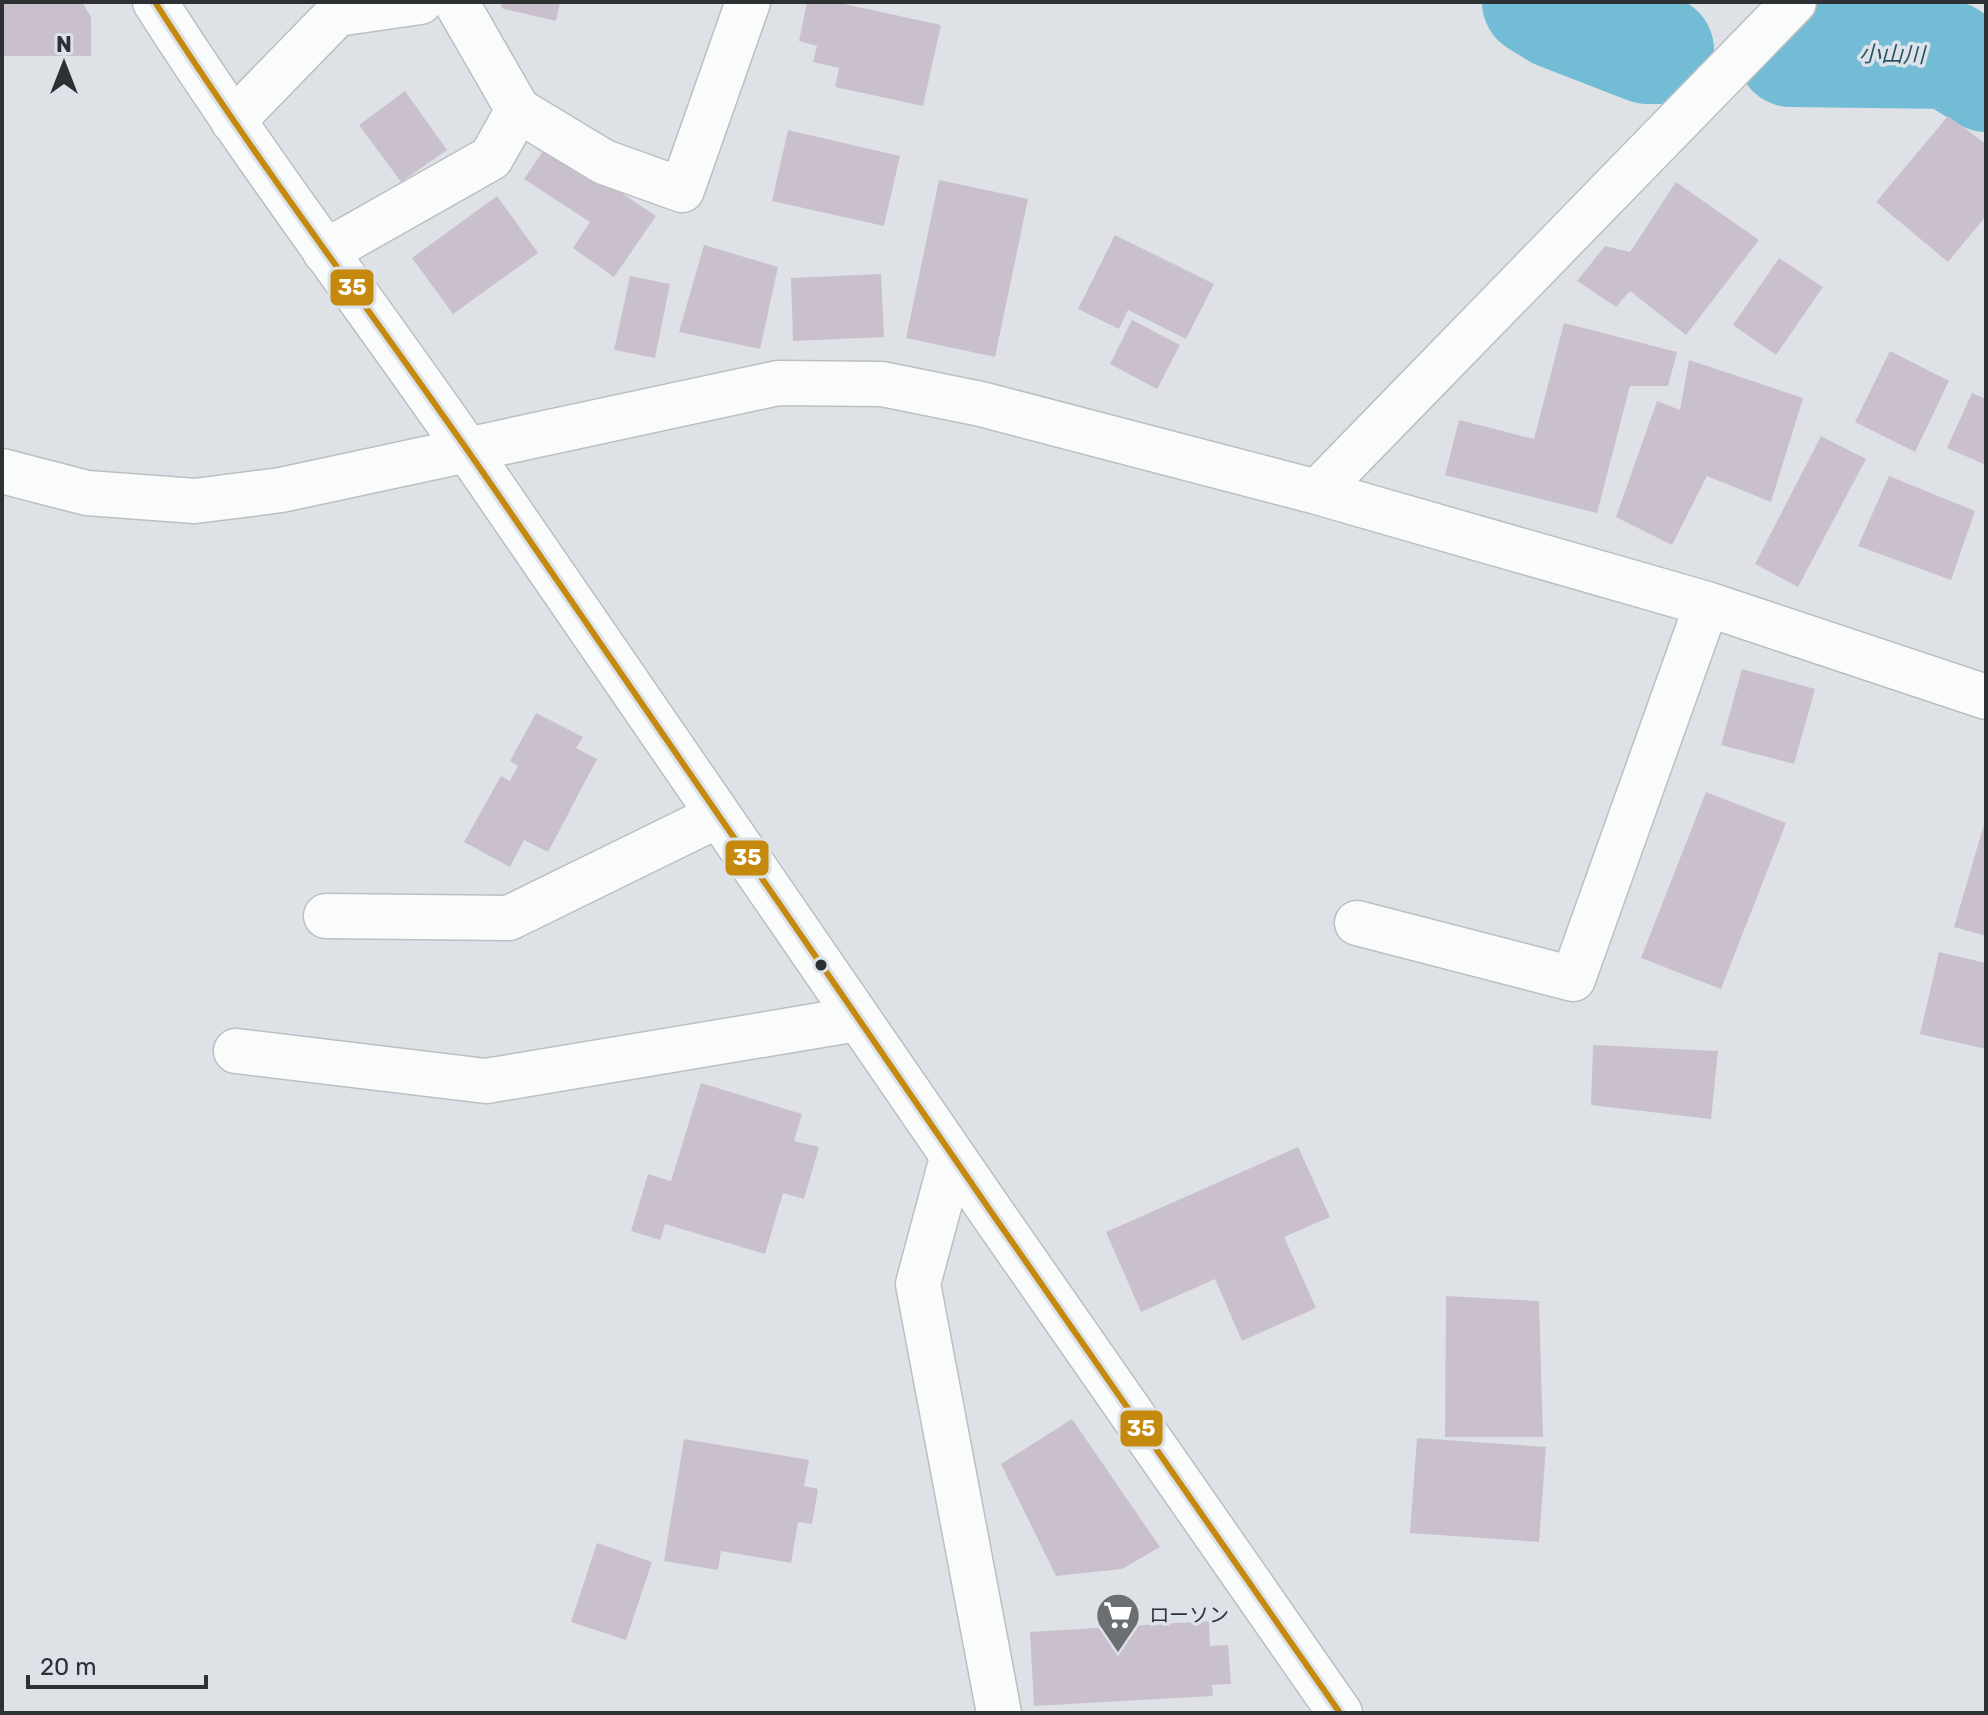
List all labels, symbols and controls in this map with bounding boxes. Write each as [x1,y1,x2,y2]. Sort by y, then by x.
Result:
north arrow [24,24,104,104]
text: N [56,31,72,58]
water label: 小山川 [1859,40,1927,69]
line badge: 35 [329,268,375,307]
text: 35 [338,274,366,301]
line badge: 35 [724,839,770,877]
text: 35 [733,844,761,871]
unlabelled marker [813,957,829,973]
line badge: 35 [1119,1409,1164,1448]
text: 35 [1127,1415,1155,1442]
supermarket icon: ローソン [1094,1591,1142,1654]
place label: ローソン [1149,1603,1229,1627]
scale bar [28,1639,206,1689]
text: 20 m [40,1653,97,1681]

